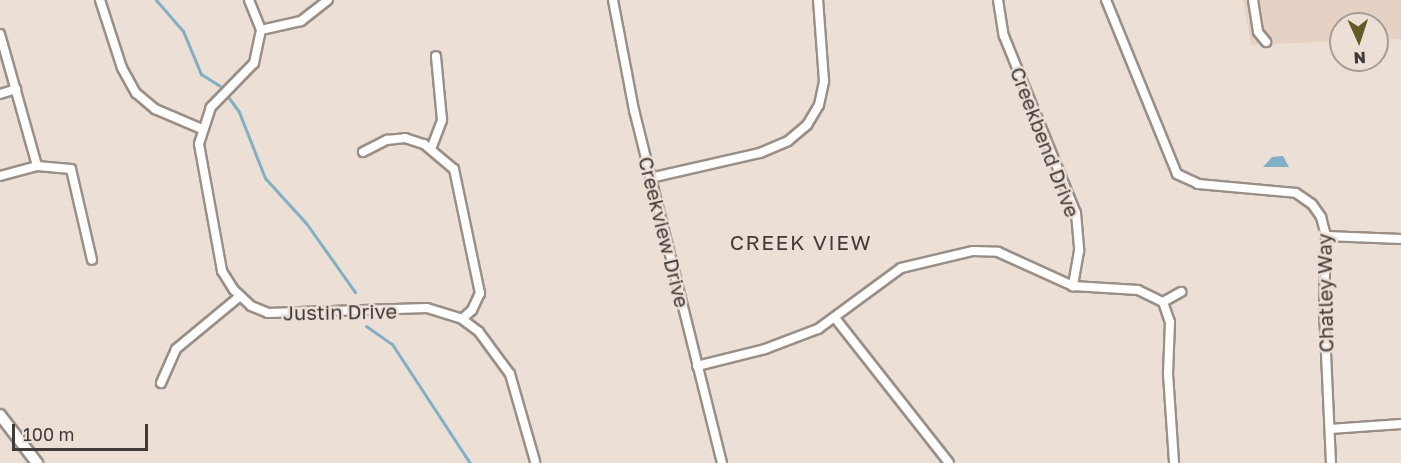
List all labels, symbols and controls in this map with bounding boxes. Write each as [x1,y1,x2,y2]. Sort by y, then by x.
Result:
north arrow [1329,12,1389,72]
text: N [1353,48,1366,68]
street label: Creekbend Drive [1005,64,1085,220]
street label: Creekview Drive [634,154,694,310]
district label: CREEK VIEW [730,229,872,255]
street label: Chatley Way [1312,233,1338,353]
street label: Justin Drive [283,299,397,325]
scale bar [15,412,152,450]
text: 100 m [23,423,74,445]

